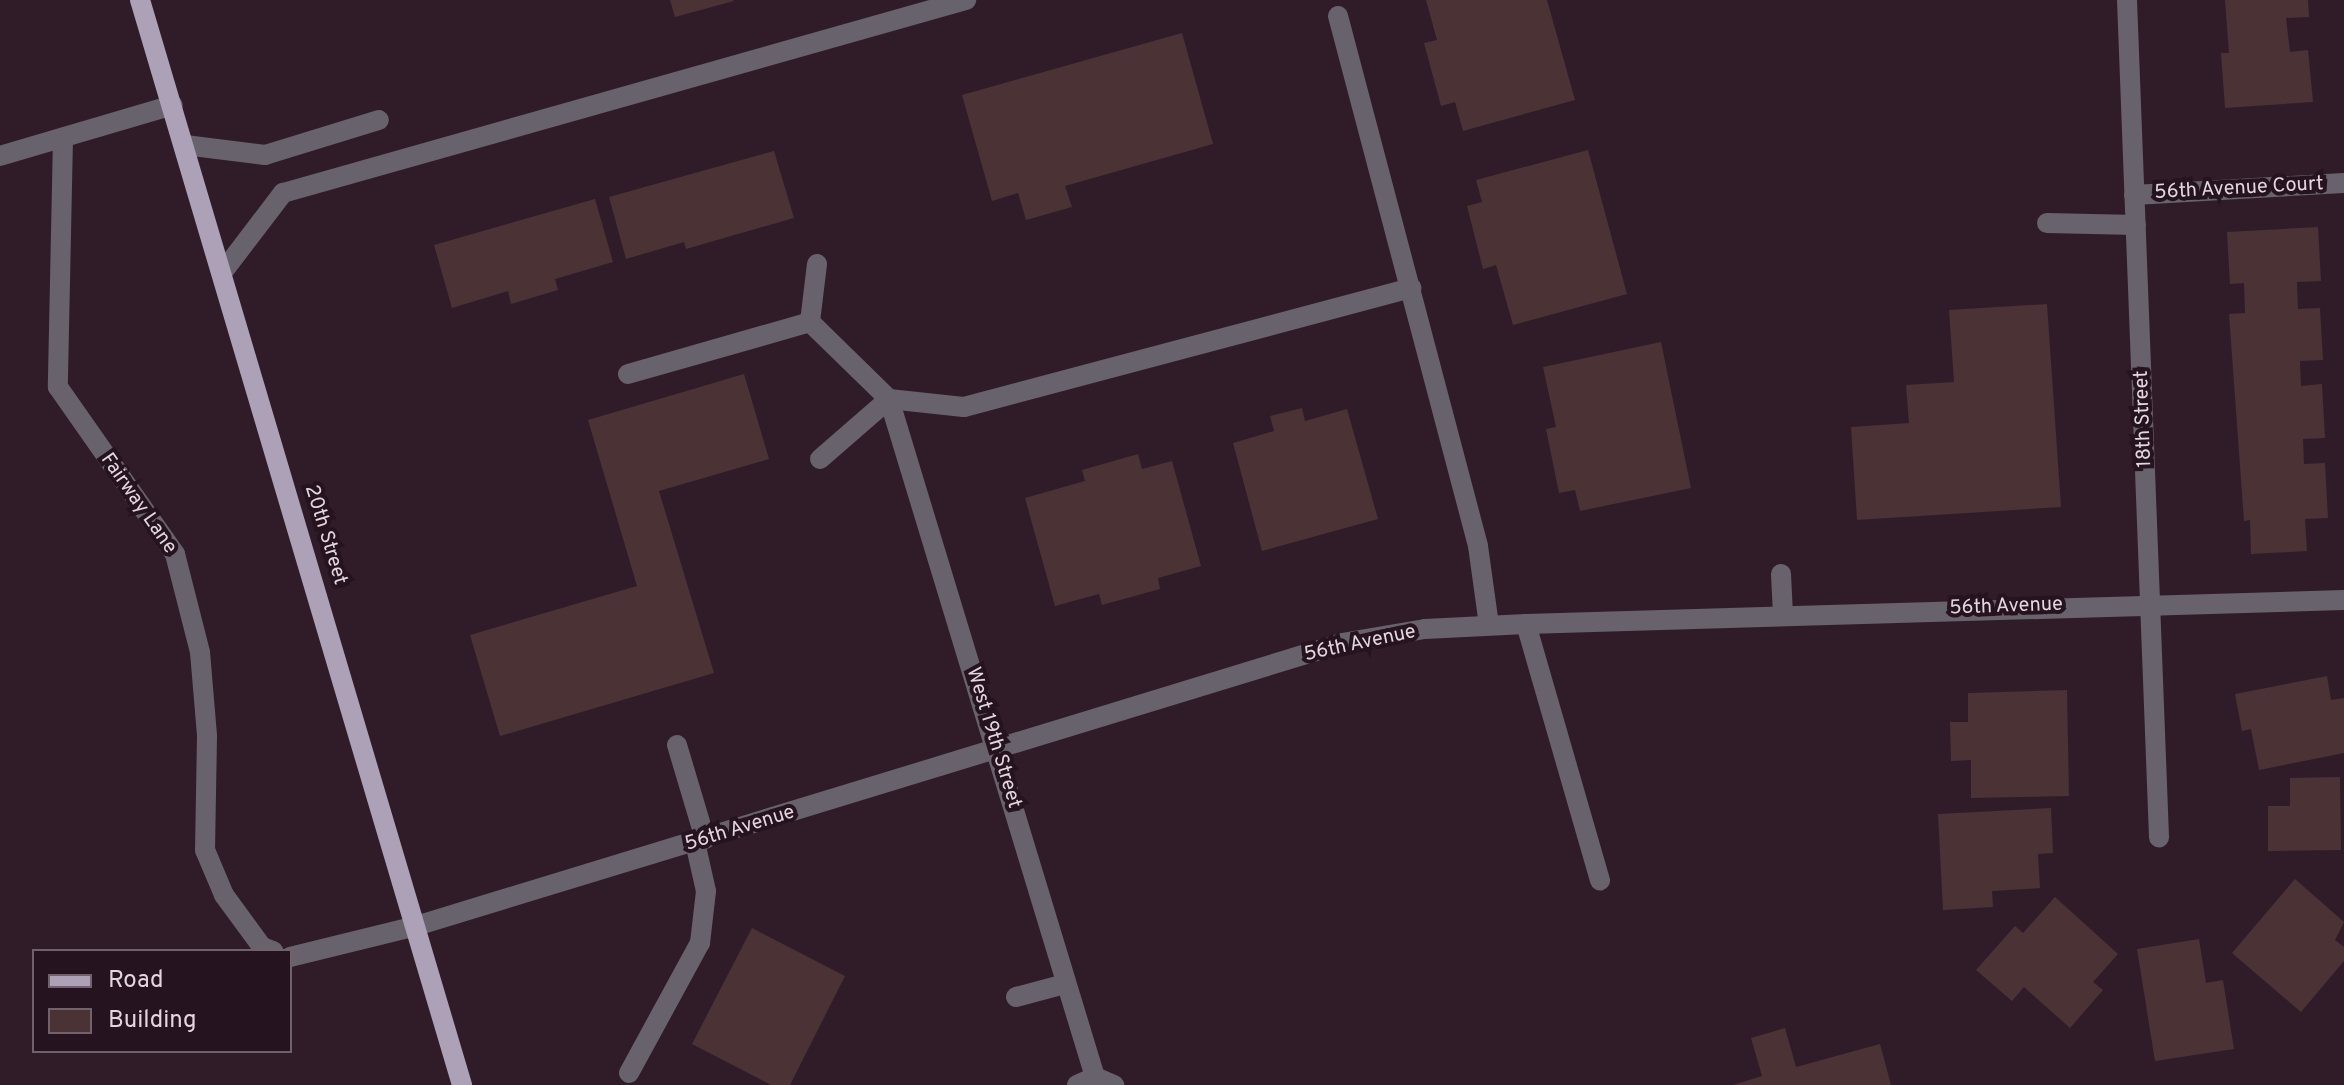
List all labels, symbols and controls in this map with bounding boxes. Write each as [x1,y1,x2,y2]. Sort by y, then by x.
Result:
street label: 56th Avenue Court [2153,173,2325,205]
street label: 18th Street [2130,370,2158,468]
street label: Fairway Lane [95,449,181,559]
street label: 20th Street [298,482,352,588]
street label: 56th Avenue [1948,593,2064,621]
street label: 56th Avenue [1302,620,1418,668]
street label: West 19th Street [960,665,1026,811]
street label: 56th Avenue [682,801,798,857]
legend [32,949,292,1053]
text: Road [108,966,164,996]
text: Building [108,1006,197,1036]

